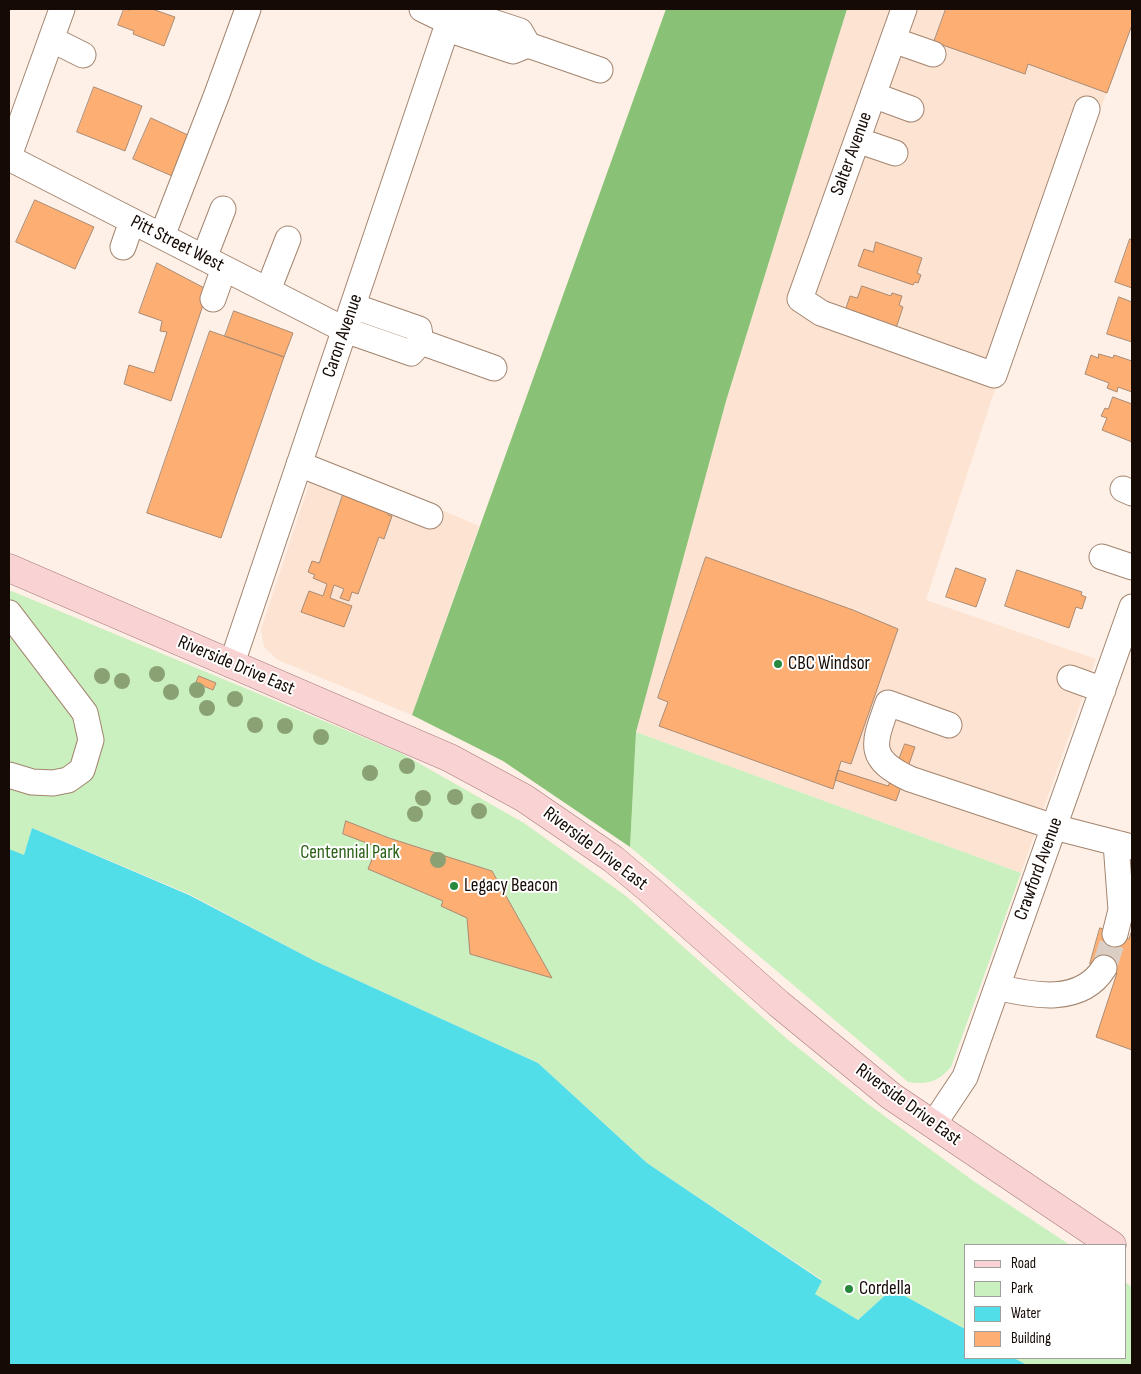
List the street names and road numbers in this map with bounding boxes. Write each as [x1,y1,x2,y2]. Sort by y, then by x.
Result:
street label: Salter Avenue [826,109,878,199]
street label: Pitt Street West [127,211,227,277]
street label: Caron Avenue [318,291,368,381]
street label: Riverside Drive East [174,631,298,701]
street label: Riverside Drive East [538,802,652,896]
street label: Crawford Avenue [1010,815,1068,923]
street label: Riverside Drive East [851,1059,965,1151]

